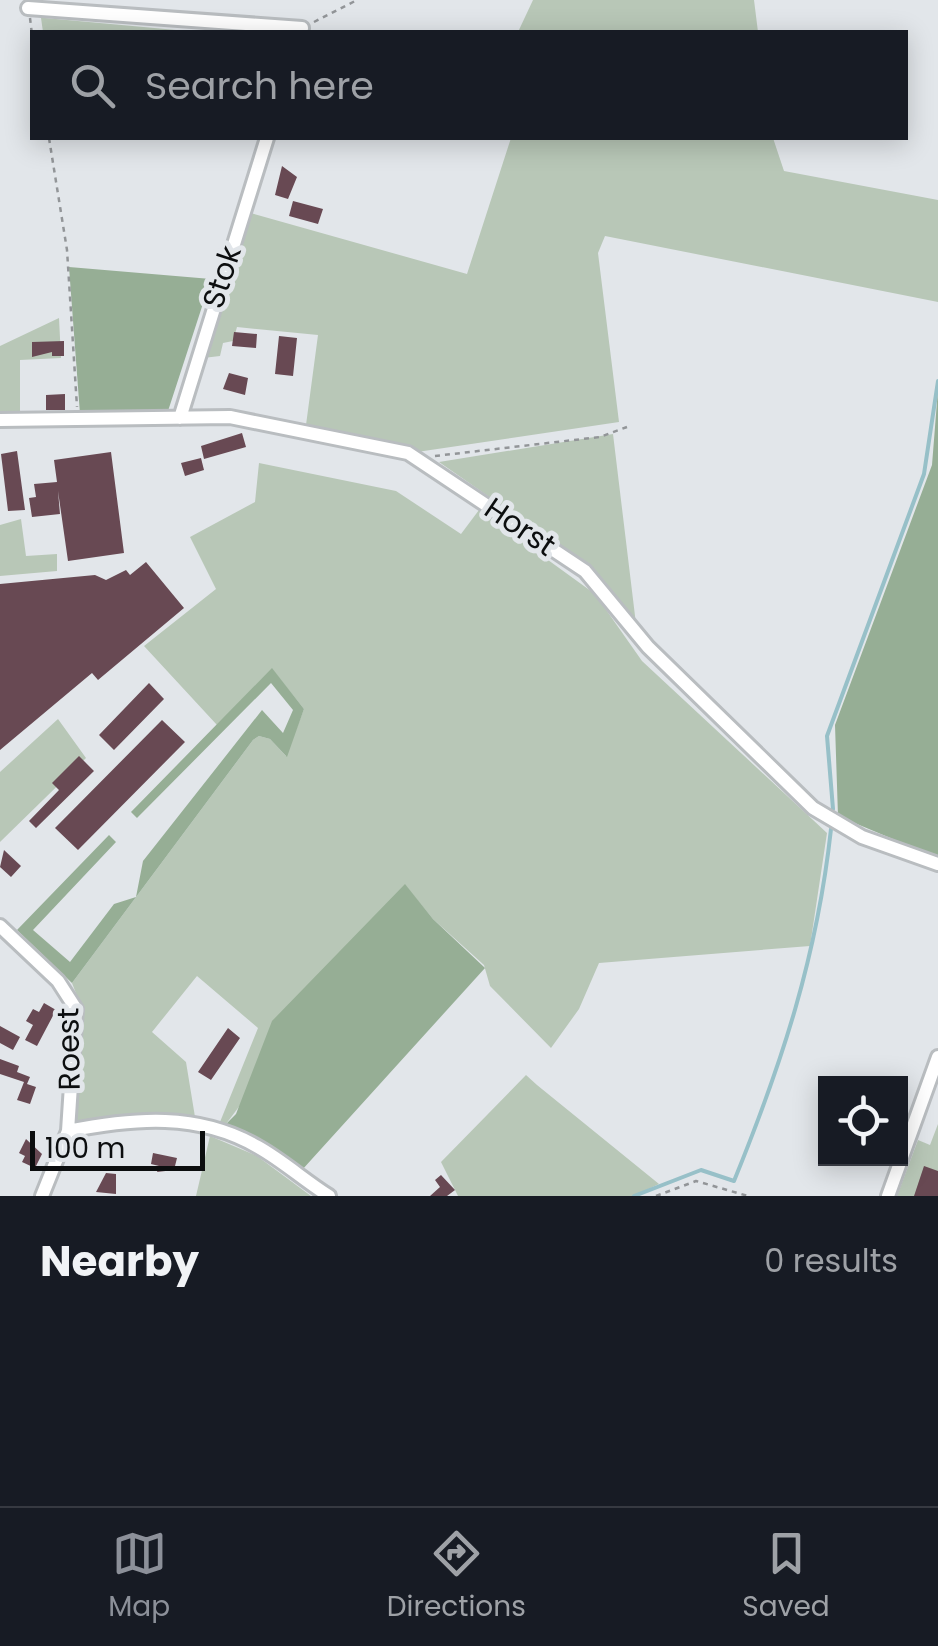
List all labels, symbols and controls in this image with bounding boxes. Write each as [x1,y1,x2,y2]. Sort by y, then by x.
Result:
search box [30,30,908,140]
icon: search [65,58,120,113]
text: Search here [145,59,374,112]
street label: Stok [191,240,252,314]
street label: Horst [476,487,565,566]
street label: Roest [46,1007,91,1091]
map controls [818,1076,908,1166]
button: locate [818,1076,908,1166]
scale bar [30,1126,205,1170]
text: 100 m [45,1129,125,1168]
text: Nearby [40,1232,199,1291]
text: 0 results [764,1238,898,1283]
tab: Map [108,1526,170,1628]
tab: Directions [387,1526,526,1628]
tab: Saved [742,1526,830,1628]

